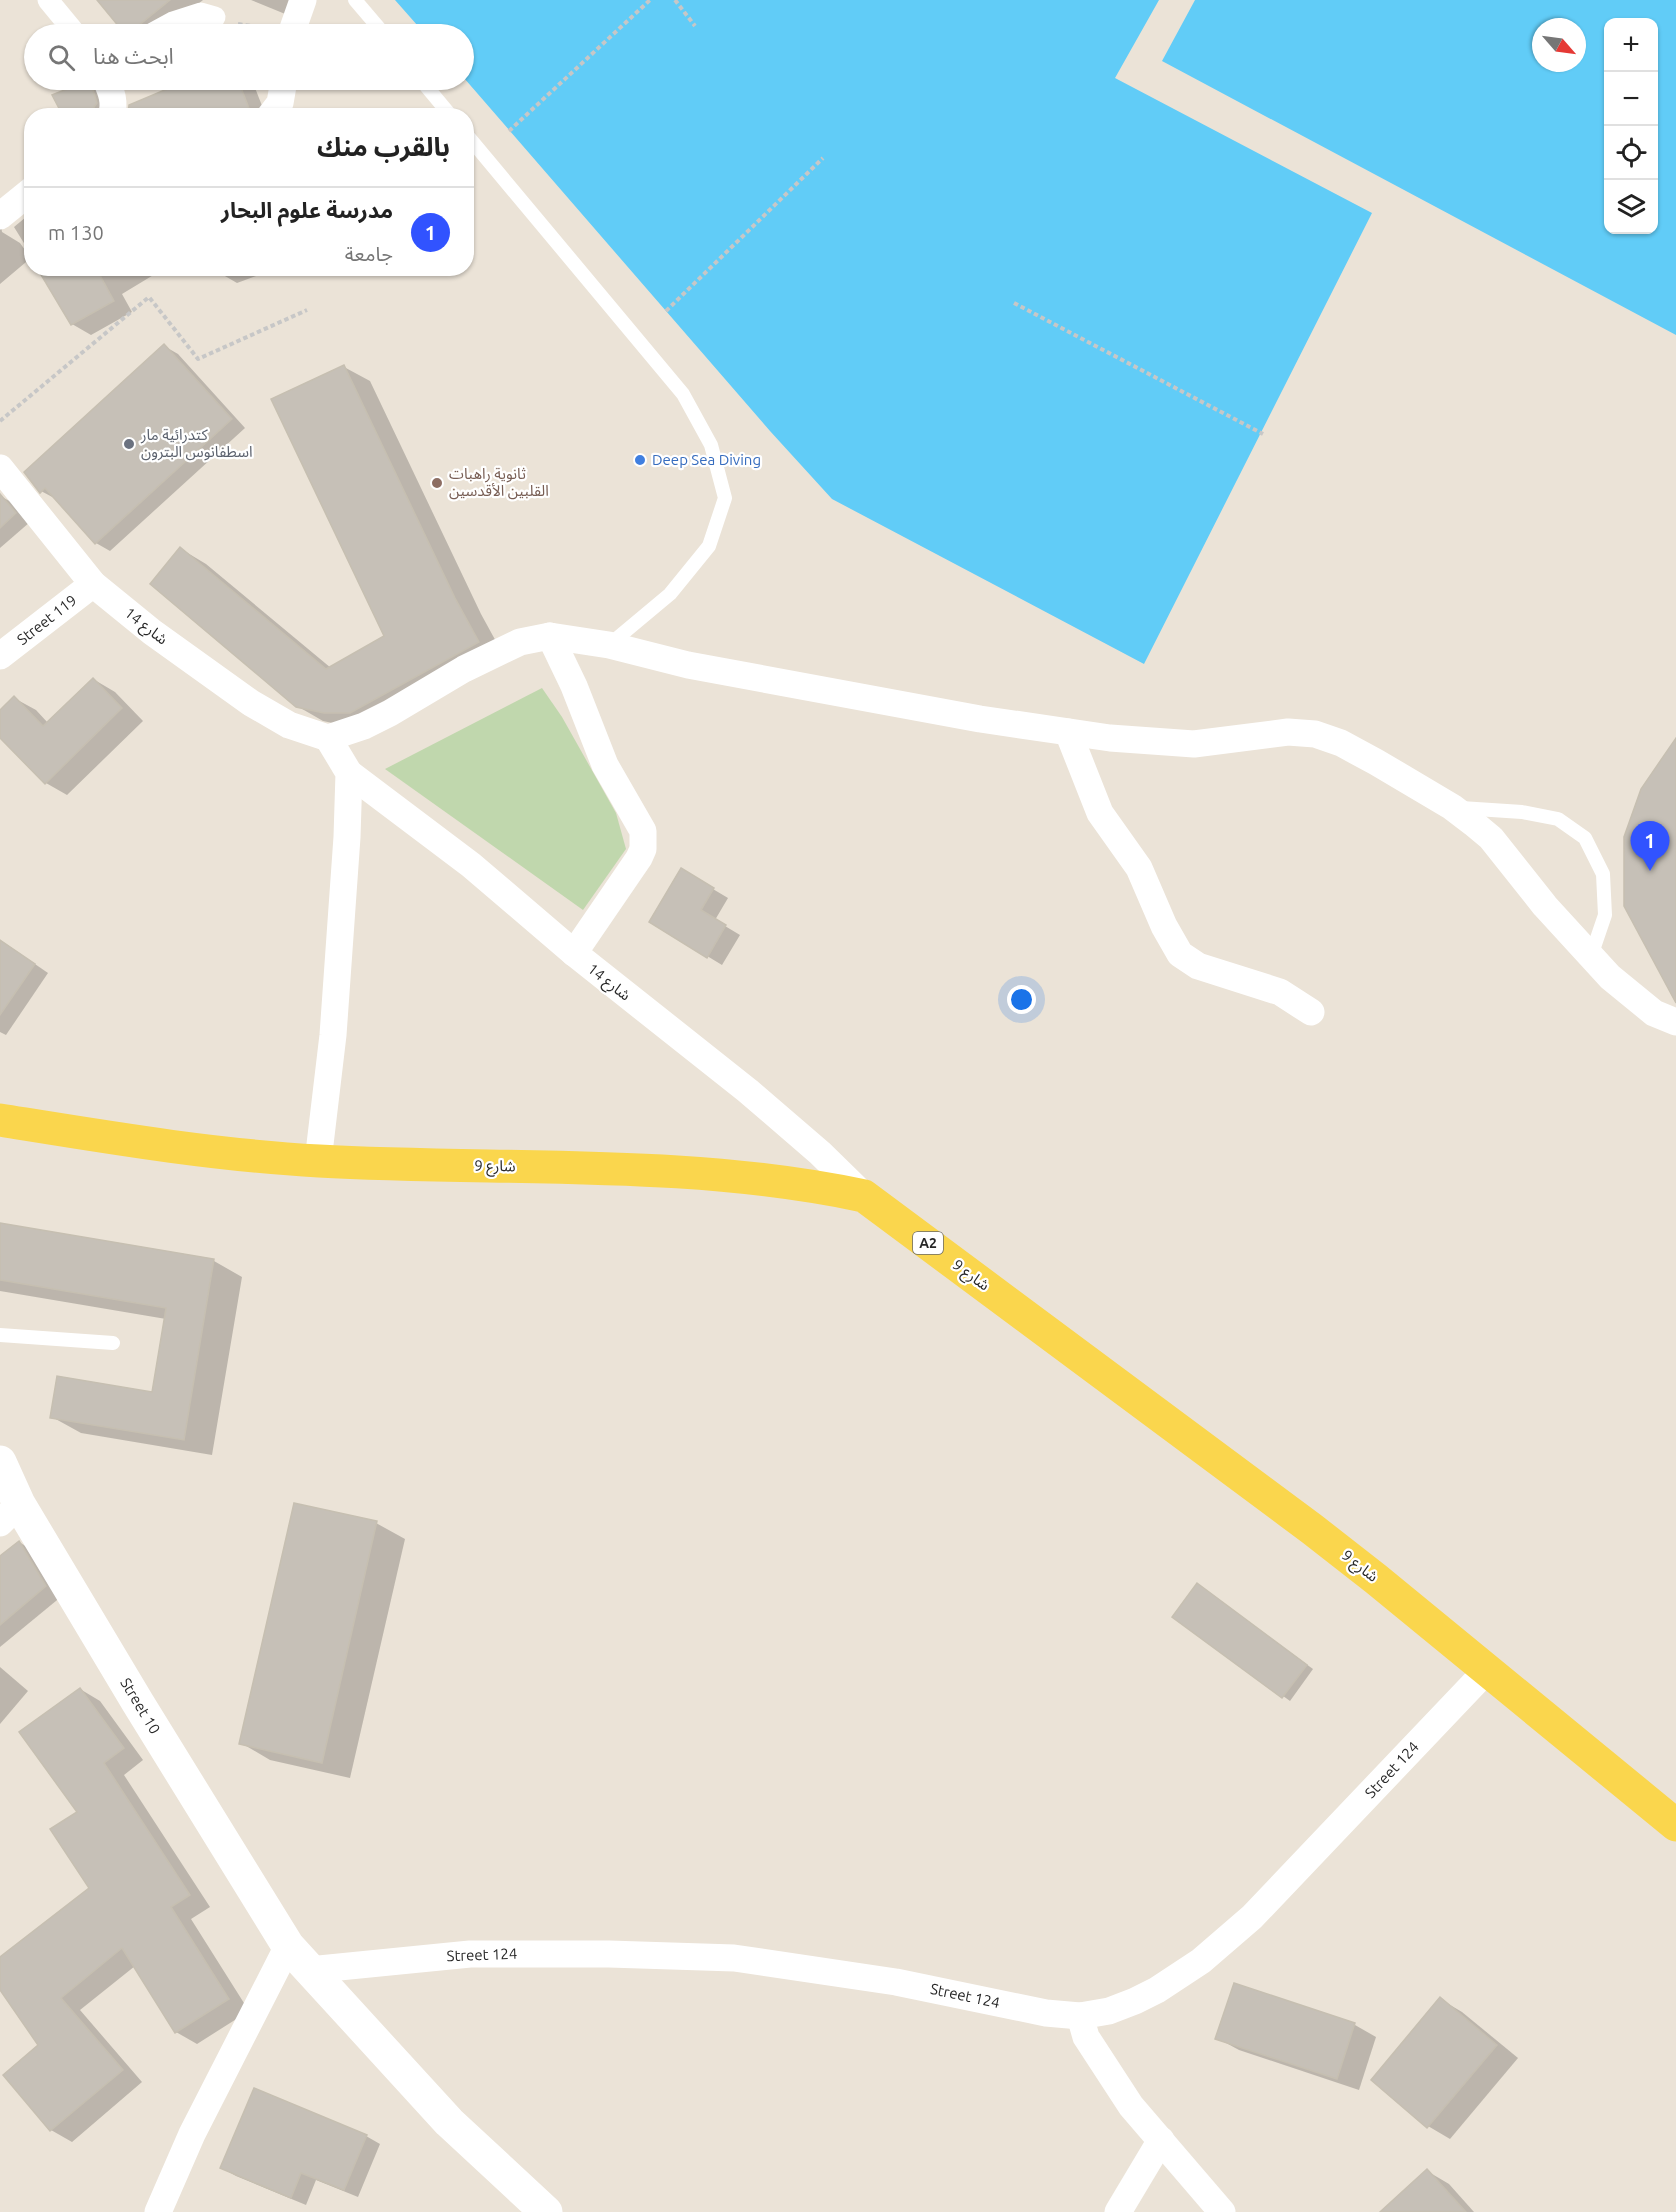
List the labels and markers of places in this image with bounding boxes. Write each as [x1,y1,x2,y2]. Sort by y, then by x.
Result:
place label: كتدرائية مار اسطفانوس البترون [140,426,253,461]
marker: كتدرائية مار اسطفانوس البترون [122,437,136,451]
place label: Deep Sea Diving [652,451,761,468]
marker: Deep Sea Diving [633,453,647,467]
place label: ثانوية راهبات القلبين الأقدسين [449,465,549,500]
marker: ثانوية راهبات القلبين الأقدسين [430,476,444,490]
pin: 1 [1630,822,1670,871]

